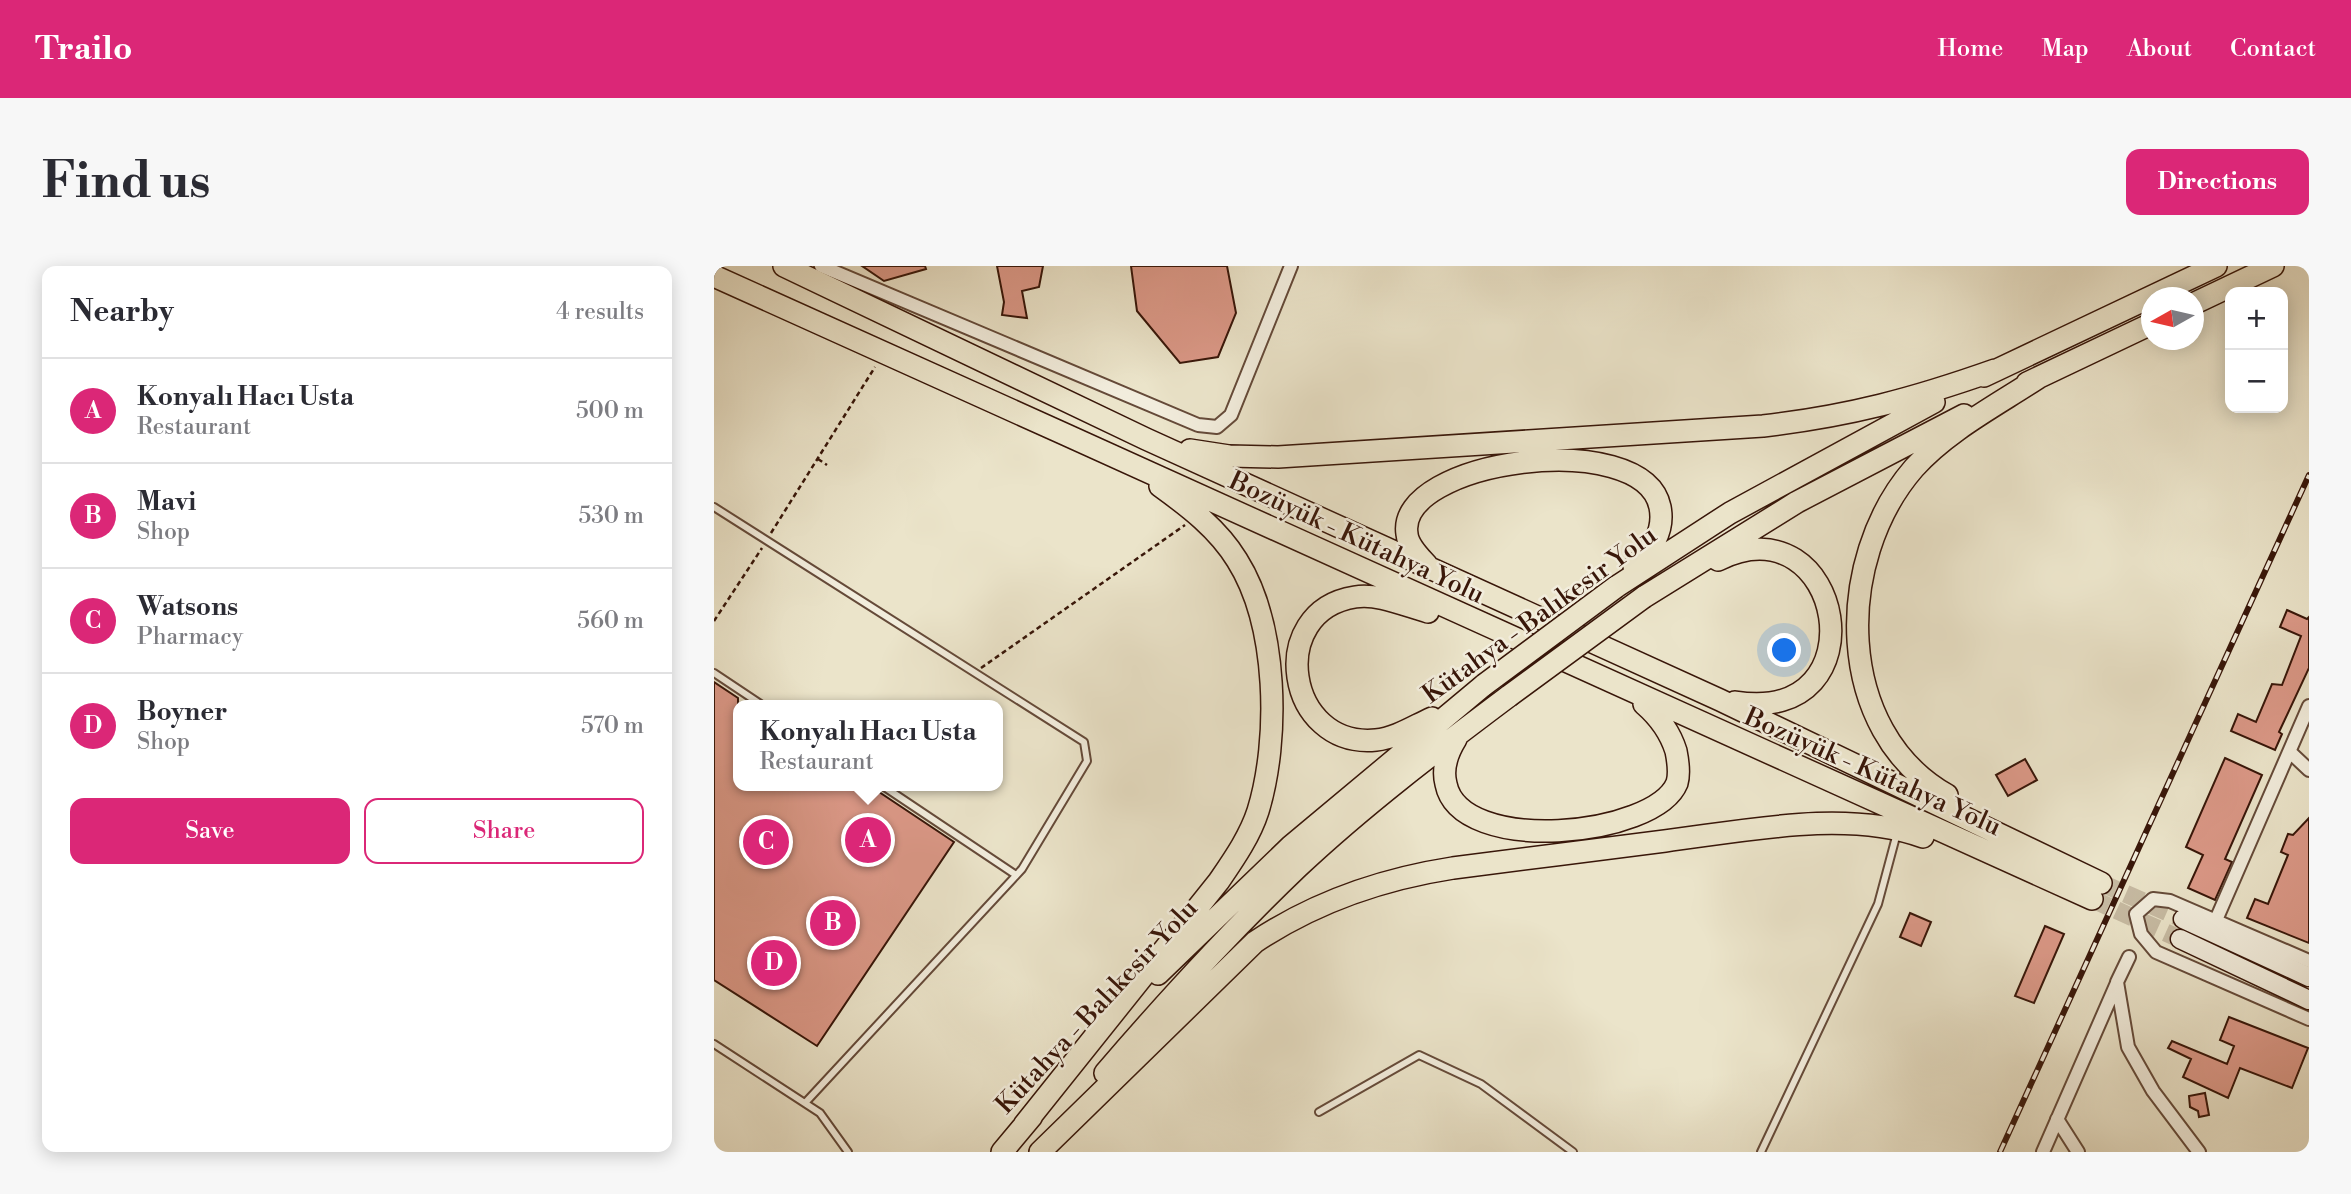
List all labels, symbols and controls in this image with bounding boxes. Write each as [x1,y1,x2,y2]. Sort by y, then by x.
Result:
text: Trailo [35,29,132,70]
text: Home [1938,34,2003,64]
text: Map [2041,34,2089,64]
text: About [2127,34,2192,64]
text: Contact [2230,34,2316,64]
button: Directions [2126,149,2309,215]
text: Find us [42,152,211,213]
north arrow [2141,287,2204,350]
map controls [2225,287,2288,413]
button: + [2225,287,2288,350]
text: Nearby [70,293,174,331]
text: 4 results [556,298,644,326]
button: − [2225,350,2288,413]
text: Konyalı Hacı Usta [137,381,354,413]
text: A [85,397,101,425]
text: 500 m [576,397,644,425]
text: Restaurant [137,413,251,441]
street label: Bozüyük - Kütahya Yolu [1223,464,1489,611]
text: Mavi [137,486,196,518]
text: B [84,502,102,530]
text: 530 m [578,502,644,530]
text: Shop [137,518,190,546]
street label: Kütahya - Balıkesir Yolu [1416,519,1663,711]
text: Watsons [137,591,238,623]
text: C [85,607,101,635]
text: 560 m [577,607,644,635]
text: Pharmacy [137,623,243,651]
your location [1767,633,1801,667]
text: Boyner [137,696,227,728]
popup [733,700,1003,791]
street label: Bozüyük - Kütahya Yolu [1738,700,2006,843]
text: D [84,712,102,740]
text: 570 m [581,712,644,740]
text: Konyalı Hacı Usta [759,716,977,748]
text: Shop [137,728,190,756]
text: Restaurant [759,748,874,776]
button: Save [70,798,350,864]
button: Share [364,798,644,864]
pin: A [845,814,891,866]
pin: C [743,816,789,868]
street label: Kütahya - Balıkesir Yolu [989,893,1205,1121]
pin: B [810,897,856,949]
pin: D [751,937,797,989]

